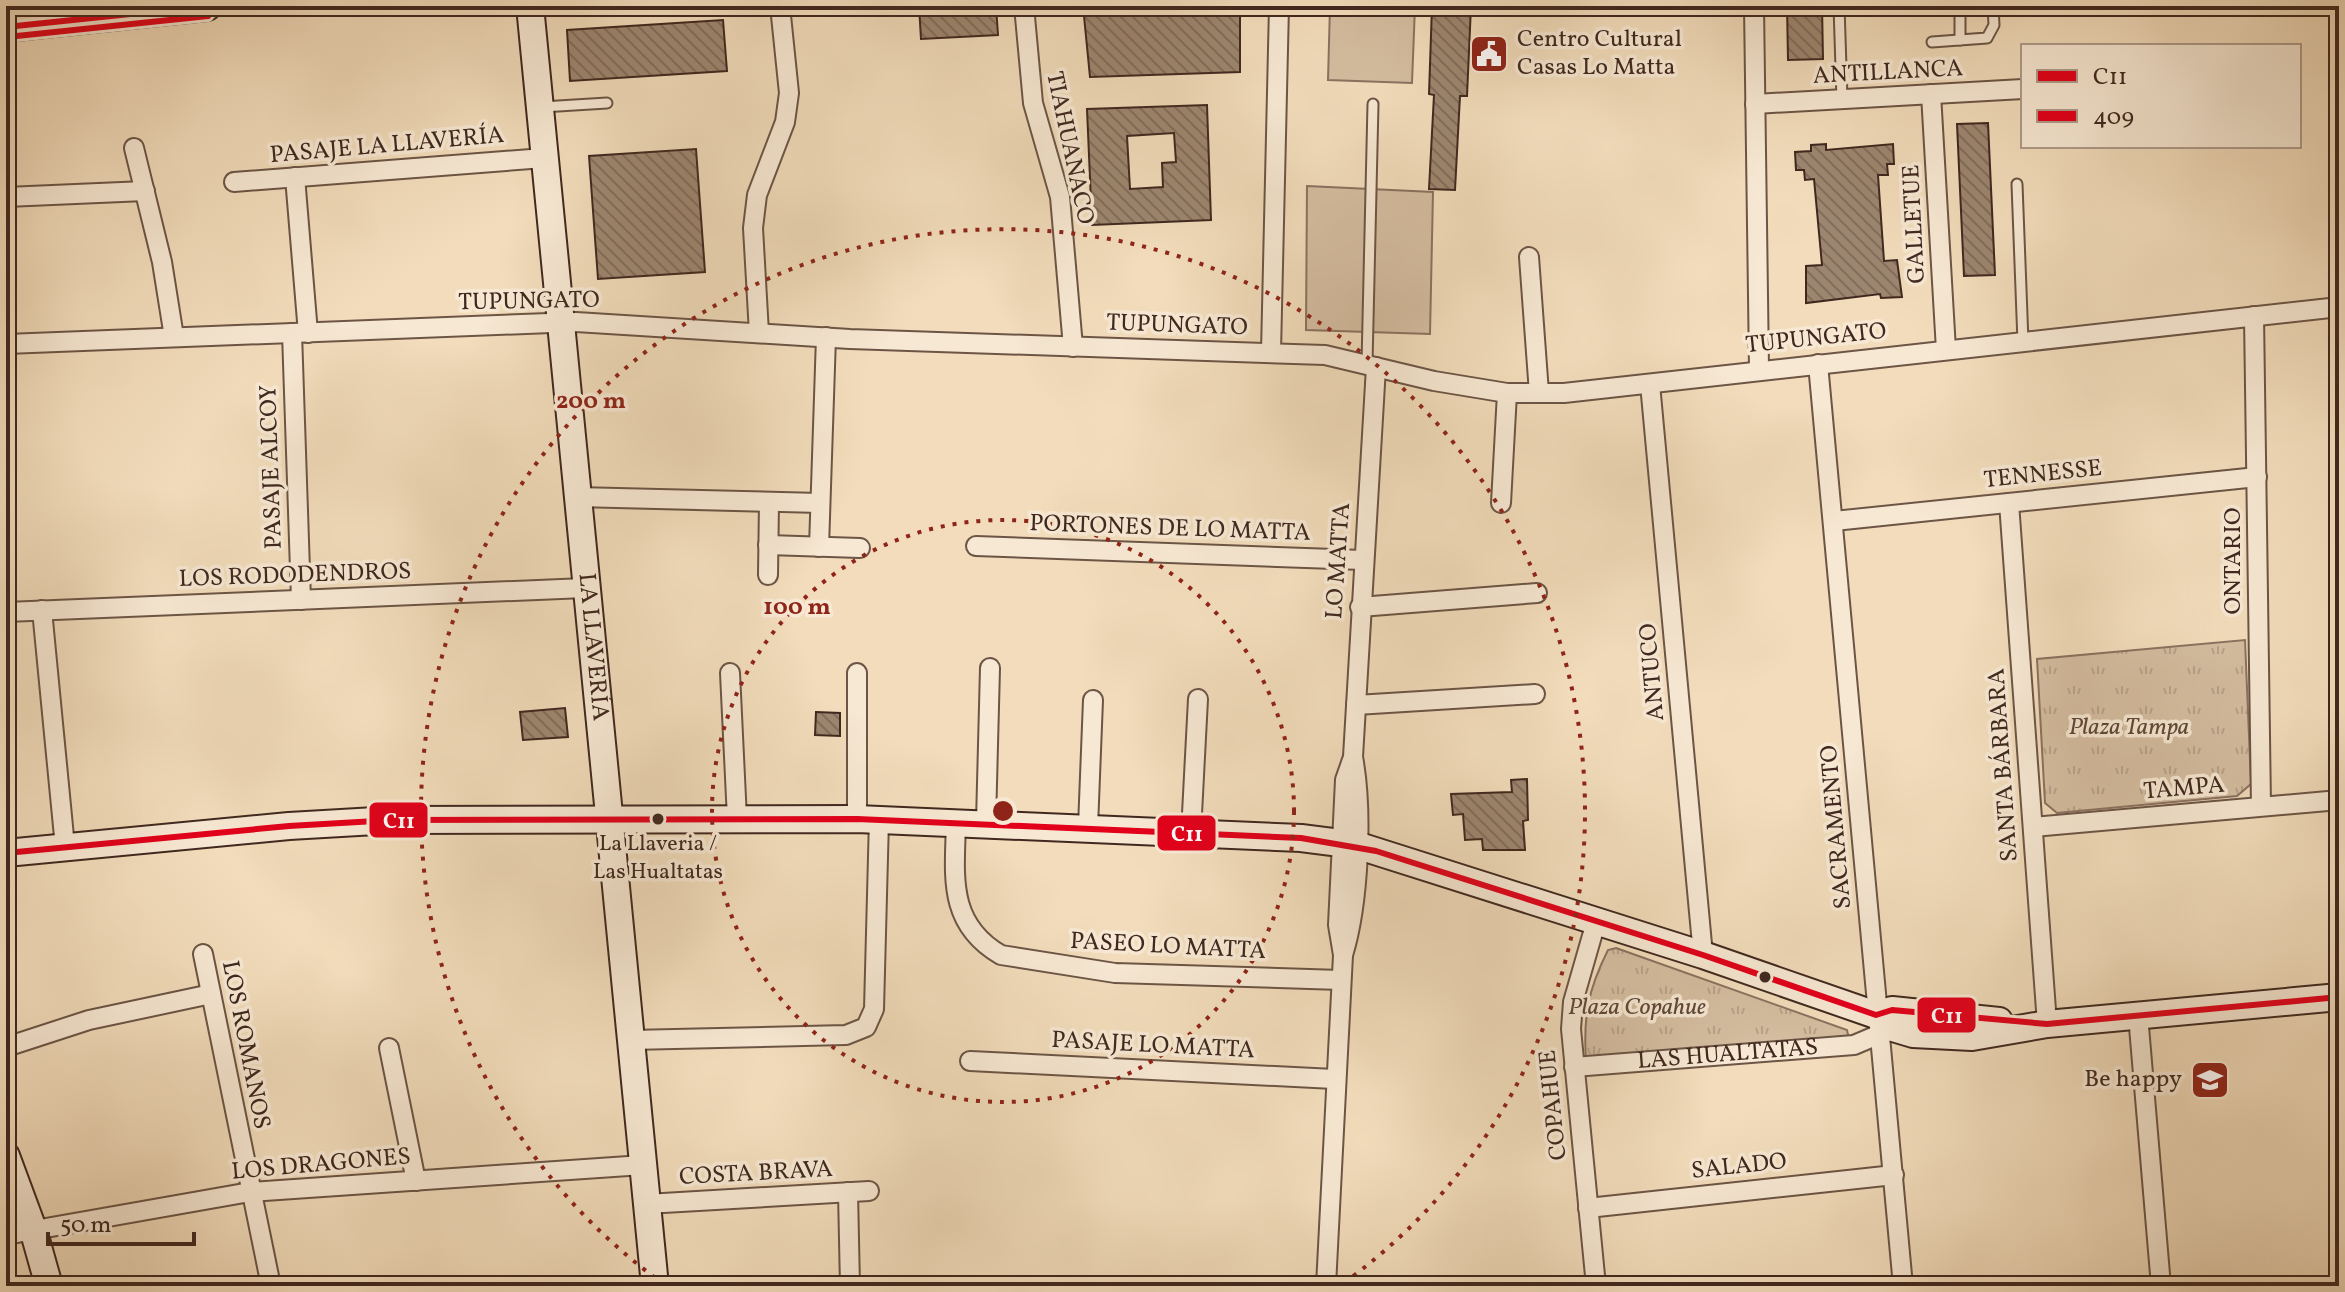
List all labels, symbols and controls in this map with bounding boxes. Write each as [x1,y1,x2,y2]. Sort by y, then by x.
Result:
place label: Centro Cultural Casas Lo Matta [1517,23,1682,85]
public building icon: Centro Cultural Casas Lo Matta [1468,33,1510,75]
legend [2021,44,2301,148]
street label: ANTILLANCA [1812,52,1964,94]
text: C11 [2093,61,2127,95]
street label: TIAHUANACO [1036,68,1102,228]
text: 409 [2093,101,2134,135]
street label: PASAJE LA LLAVERÍA [269,119,506,173]
street label: GALLETUE [1895,164,1935,284]
street label: TUPUNGATO [458,284,600,320]
street label: TUPUNGATO [1106,307,1248,345]
street label: TUPUNGATO [1744,315,1888,363]
street label: PASAJE ALCOY [252,384,292,550]
text: 200 m [556,385,626,419]
street label: TENNESSE [1982,452,2104,498]
street label: LO MATTA [1318,502,1360,620]
street label: PORTONES DE LO MATTA [1029,507,1311,551]
street label: ONTARIO [2217,507,2251,615]
street label: LOS RODODENDROS [178,555,412,597]
street label: LA LLAVERÍA [568,572,617,722]
text: 100 m [763,591,831,625]
street label: ANTUCO [1632,622,1674,722]
street label: SANTA BÁRBARA [1980,667,2028,863]
park label: Plaza Tampa [2069,711,2189,745]
street label: SACRAMENTO [1813,744,1861,910]
street label: TAMPA [2142,769,2226,809]
centre of rings [989,797,1017,825]
line badge: C11 [368,801,429,839]
text: C11 [383,807,415,838]
marker: La Llaveria / Las Hualtatas [650,811,666,827]
line badge: C11 [1156,814,1217,852]
text: C11 [1171,820,1203,851]
place label: La Llaveria / Las Hualtatas [593,829,723,888]
street label: PASEO LO MATTA [1069,925,1267,969]
street label: LOS ROMANOS [212,958,278,1132]
unlabelled marker [1757,969,1773,985]
park label: Plaza Copahue [1568,991,1706,1025]
line badge: C11 [1916,996,1977,1034]
text: C11 [1931,1002,1963,1033]
street label: PASAJE LO MATTA [1050,1024,1256,1068]
street label: LAS HUALTATAS [1636,1031,1819,1079]
street label: COPAHUE [1531,1048,1577,1162]
school or university icon: Be happy [2189,1059,2231,1101]
place label: Be happy [2084,1063,2182,1097]
street label: LOS DRAGONES [230,1140,412,1190]
street label: SALADO [1690,1145,1788,1189]
street label: COSTA BRAVA [678,1153,834,1195]
scale bar [48,1196,194,1246]
text: 50 m [60,1209,112,1243]

